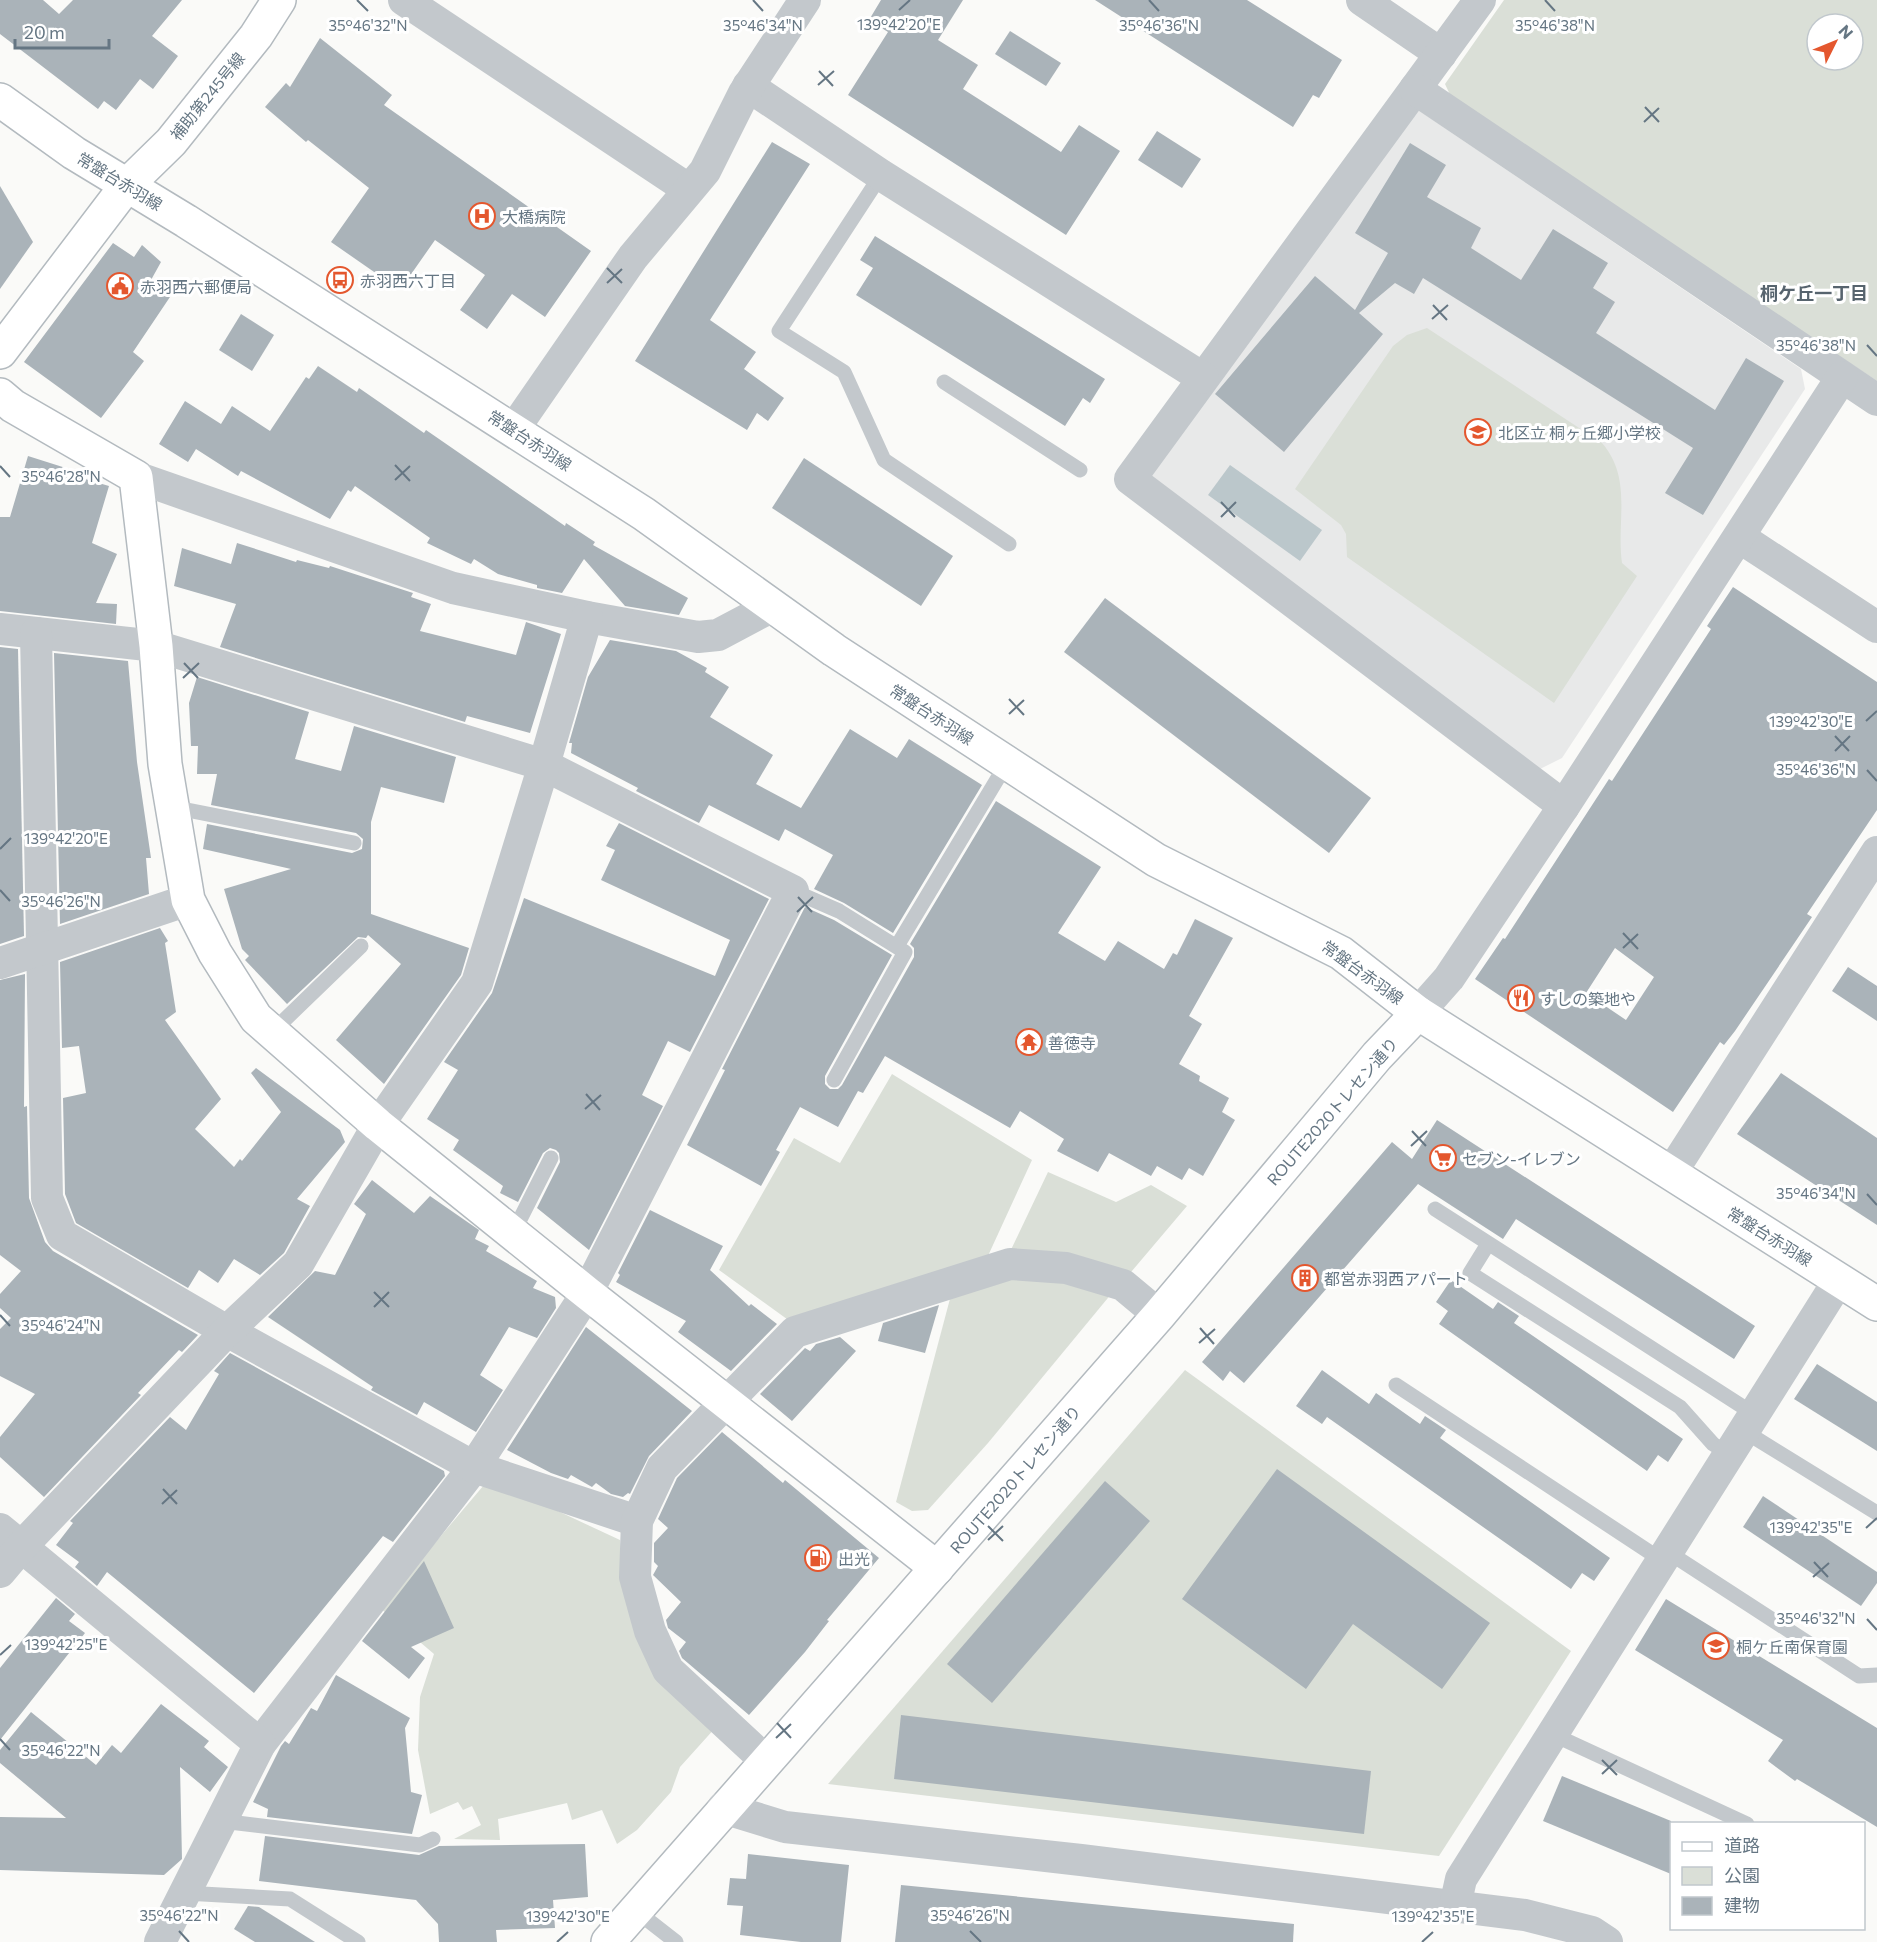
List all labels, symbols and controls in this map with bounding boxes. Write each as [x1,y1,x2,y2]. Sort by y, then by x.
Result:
scale bar [15,12,110,50]
north arrow [1805,12,1865,72]
text: 139°42'20"E [857,15,941,33]
text: 35°46'32"N [328,16,408,34]
text: 35°46'34"N [723,16,803,34]
text: 35°46'36"N [1119,16,1199,34]
text: 35°46'38"N [1515,16,1595,34]
text: 20 m [24,21,65,43]
text: N [1835,21,1857,42]
street label: 補助第245号線 [166,48,248,144]
street label: 常盤台赤羽線 [74,148,166,214]
hospital icon: 大橋病院 [467,201,497,231]
place label: 大橋病院 [502,207,566,226]
bus stop icon: 赤羽西六丁目 [325,265,355,295]
public building icon: 赤羽西六郵便局 [105,271,135,301]
place label: 赤羽西六丁目 [360,271,456,290]
place label: 赤羽西六郵便局 [140,277,252,296]
district label: 桐ケ丘一丁目 [1760,282,1868,304]
text: 35°46'38"N [1776,336,1856,354]
street label: 常盤台赤羽線 [485,406,575,474]
school or university icon: 北区立 桐ヶ丘郷小学校 [1463,417,1493,447]
place label: 北区立 桐ヶ丘郷小学校 [1498,423,1661,442]
text: 35°46'28"N [21,467,101,485]
street label: 常盤台赤羽線 [887,680,977,748]
text: 139°42'30"E [1769,712,1853,730]
text: 35°46'36"N [1776,760,1856,778]
text: 139°42'20"E [24,829,108,847]
text: 35°46'26"N [21,892,101,910]
street label: 常盤台赤羽線 [1319,936,1407,1008]
restaurant icon: すしの築地や [1506,983,1536,1013]
place label: すしの築地や [1540,989,1636,1008]
temple icon: 善徳寺 [1014,1027,1044,1057]
place label: 善徳寺 [1048,1033,1096,1052]
street label: ROUTE2020トレセン通り [1263,1033,1401,1189]
supermarket icon: セブン-イレブン [1428,1143,1458,1173]
place label: セブン-イレブン [1462,1149,1581,1168]
text: 35°46'34"N [1776,1184,1856,1202]
street label: 常盤台赤羽線 [1724,1203,1816,1269]
building icon: 都営赤羽西アパート [1290,1263,1320,1293]
place label: 都営赤羽西アパート [1324,1269,1468,1288]
text: 35°46'24"N [21,1316,101,1334]
street label: ROUTE2020トレセン通り [946,1401,1084,1557]
text: 139°42'35"E [1770,1518,1853,1536]
fuel station icon: 出光 [803,1543,833,1573]
place label: 出光 [838,1549,870,1568]
text: 35°46'32"N [1776,1609,1856,1627]
school or university icon: 桐ケ丘南保育園 [1701,1631,1731,1661]
text: 139°42'25"E [25,1635,107,1653]
place label: 桐ケ丘南保育園 [1736,1637,1848,1656]
text: 35°46'22"N [22,1741,100,1759]
legend [1670,1822,1865,1930]
text: 道路 [1724,1834,1760,1856]
text: 公園 [1724,1864,1760,1886]
text: 建物 [1724,1894,1760,1916]
text: 35°46'22"N [140,1906,218,1924]
text: 35°46'26"N [930,1906,1010,1924]
text: 139°42'30"E [526,1907,610,1925]
text: 139°42'35"E [1392,1907,1475,1925]

